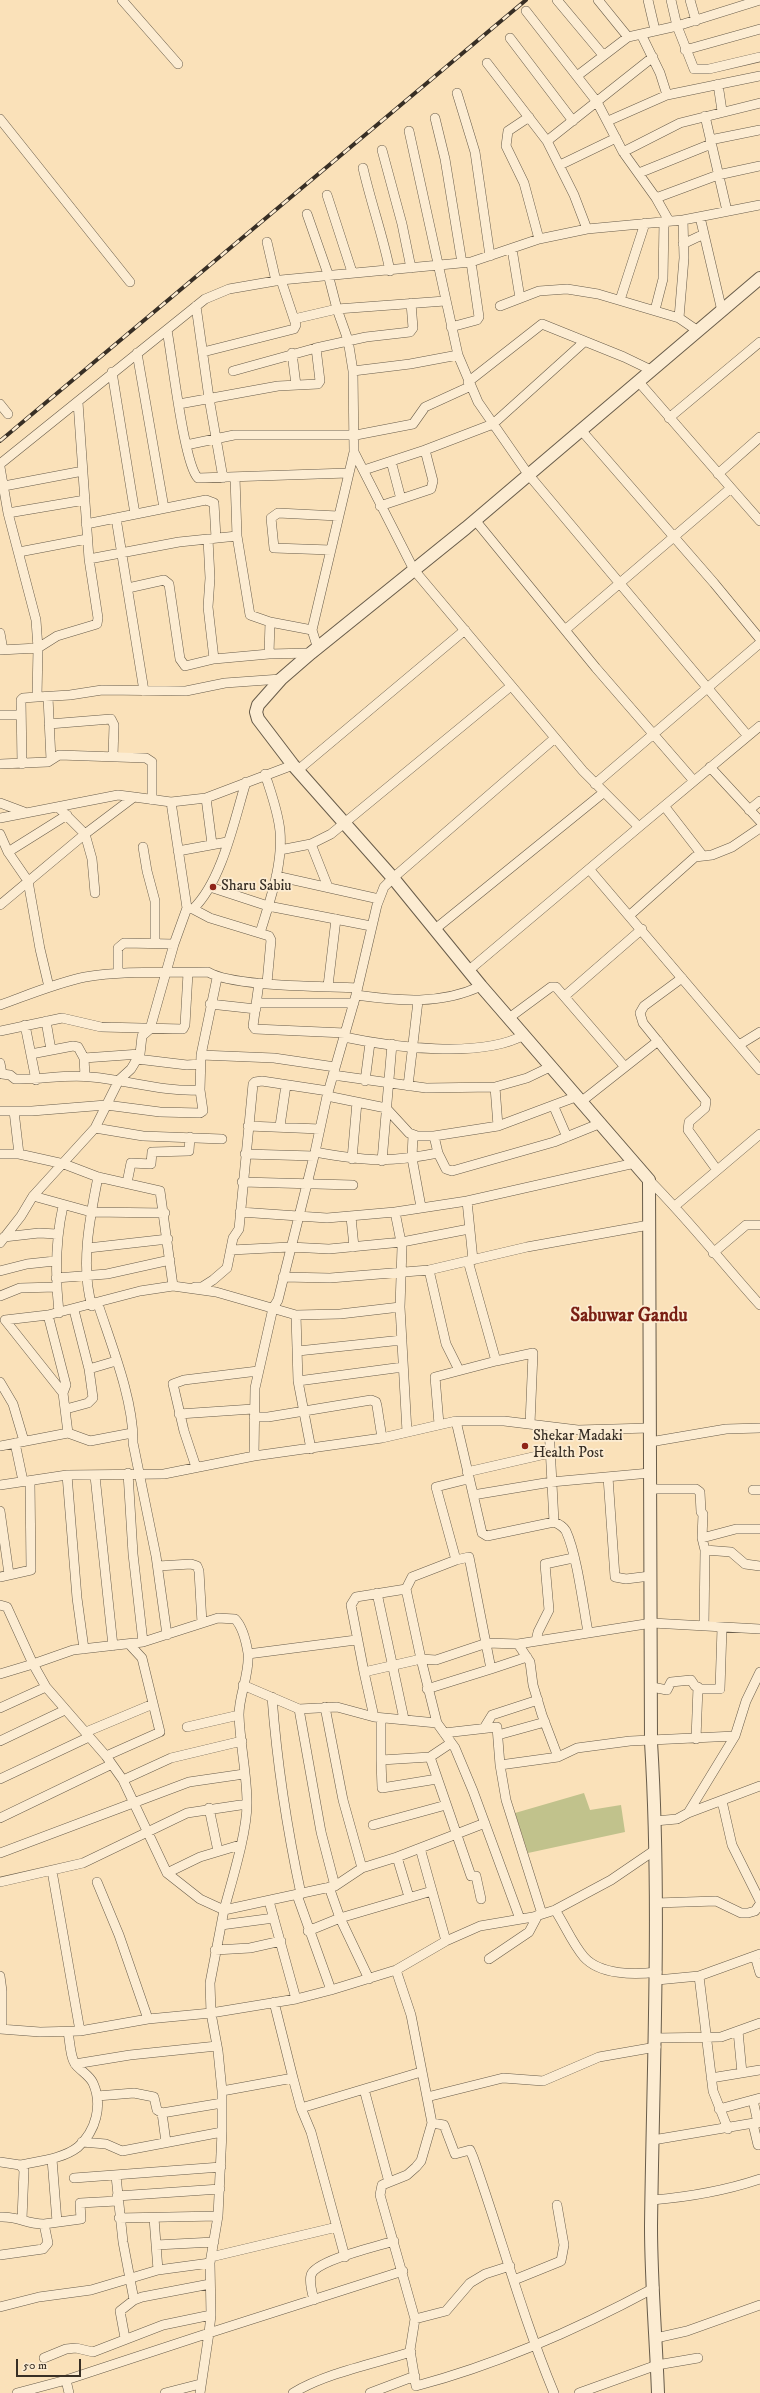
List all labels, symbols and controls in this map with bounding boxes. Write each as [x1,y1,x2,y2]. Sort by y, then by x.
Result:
place label: Sharu Sabiu [221,878,291,896]
marker: Sharu Sabiu [208,882,218,892]
district label: Sabuwar Gandu [570,1306,688,1328]
place label: Shekar Madaki Health Post [533,1428,623,1463]
marker: Shekar Madaki Health Post [520,1441,530,1451]
scale bar [18,2351,83,2377]
text: 50 m [23,2358,47,2373]

